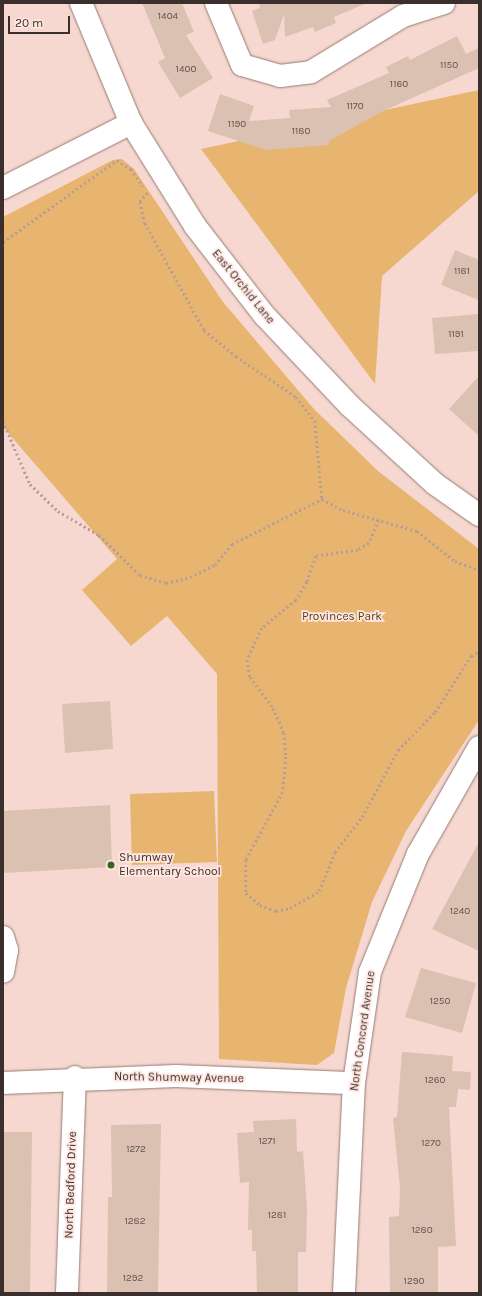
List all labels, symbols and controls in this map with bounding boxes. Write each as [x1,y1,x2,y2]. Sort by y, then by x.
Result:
scale bar [10,8,72,34]
house number: 1404 [158,11,178,23]
text: 20 m [15,16,43,30]
house number: 1150 [440,60,458,72]
house number: 1400 [176,64,196,76]
house number: 1160 [390,79,408,91]
house number: 1170 [346,101,364,113]
house number: 1190 [228,119,246,131]
house number: 1180 [292,126,310,138]
street label: East Orchid Lane [209,247,277,327]
house number: 1181 [454,266,470,278]
house number: 1191 [448,329,464,341]
park label: Provinces Park [302,610,382,624]
place label: Shumway Elementary School [119,851,221,879]
marker: Shumway Elementary School [106,860,116,870]
house number: 1240 [450,906,470,918]
street label: North Concord Avenue [347,970,379,1092]
house number: 1250 [430,996,450,1008]
street label: North Shumway Avenue [114,1070,244,1086]
house number: 1260 [425,1075,445,1087]
street label: North Bedford Drive [62,1131,80,1239]
house number: 1271 [258,1136,276,1148]
house number: 1270 [421,1138,441,1150]
house number: 1272 [126,1144,146,1156]
house number: 1281 [268,1210,286,1222]
house number: 1282 [124,1216,146,1228]
house number: 1280 [411,1225,433,1237]
house number: 1292 [123,1273,143,1285]
house number: 1290 [404,1276,424,1288]

